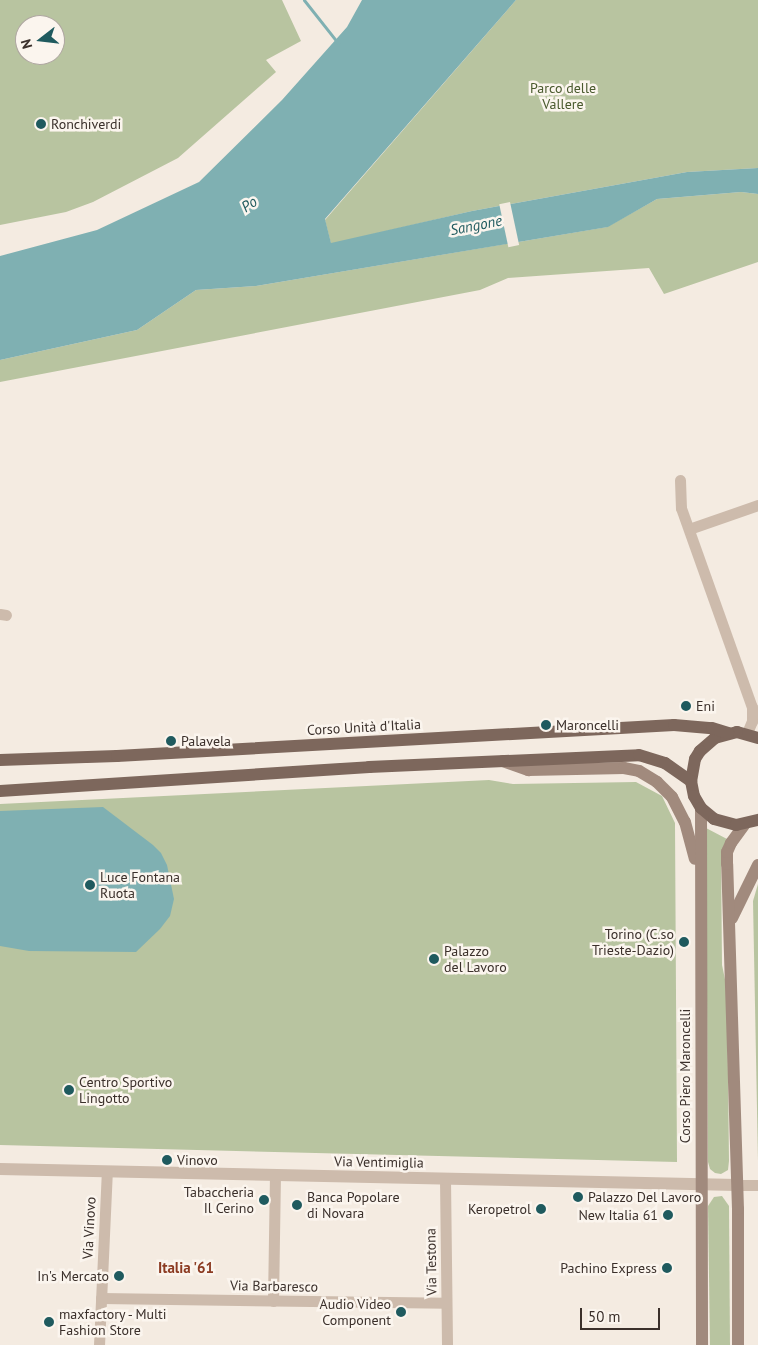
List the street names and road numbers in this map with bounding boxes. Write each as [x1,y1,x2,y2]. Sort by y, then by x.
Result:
street label: Corso Unità d'Italia [307,716,421,738]
street label: Corso Piero Maroncelli [677,1009,693,1143]
street label: Via Ventimiglia [334,1153,424,1171]
street label: Via Vinovo [79,1196,99,1260]
street label: Via Testona [422,1228,440,1296]
street label: Via Barbaresco [230,1277,318,1295]

